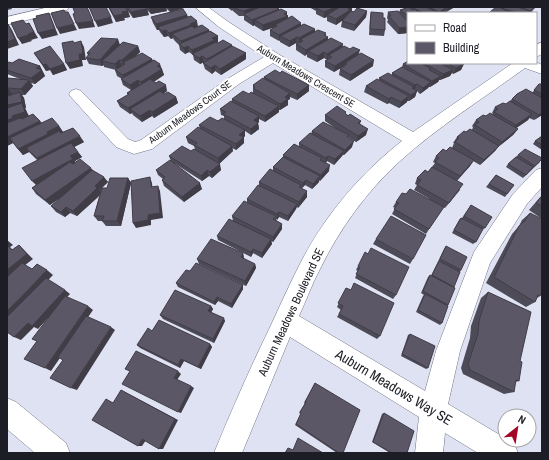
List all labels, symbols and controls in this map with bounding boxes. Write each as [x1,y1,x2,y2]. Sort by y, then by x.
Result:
legend [407,12,537,64]
text: Road [443,20,467,36]
text: Building [443,40,480,56]
street label: Auburn Meadows Crescent SE [254,41,357,110]
street label: Auburn Meadows Court SE [145,78,234,147]
street label: Auburn Meadows Boulevard SE [254,245,328,379]
street label: Auburn Meadows Way SE [331,344,456,429]
north arrow [497,408,537,448]
text: N [516,412,528,427]

